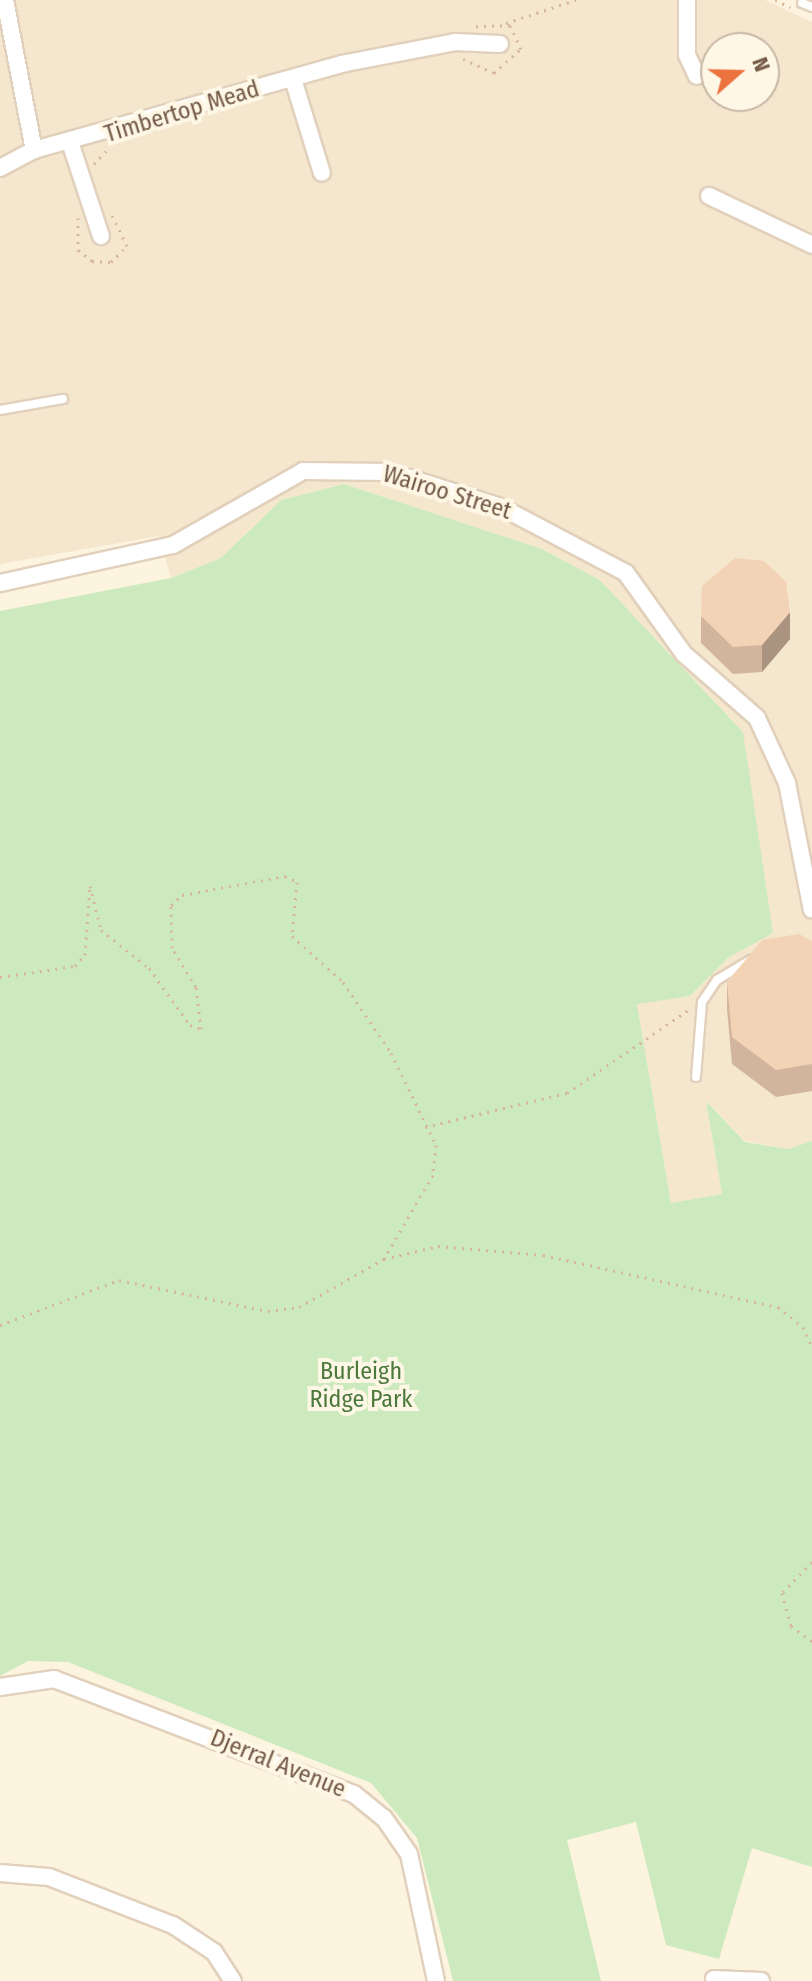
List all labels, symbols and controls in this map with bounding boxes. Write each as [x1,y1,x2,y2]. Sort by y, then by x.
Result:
north arrow [700,32,780,112]
text: N [746,53,776,75]
street label: Timbertop Mead [101,75,263,149]
street label: Wairoo Street [379,460,515,526]
park label: Burleigh Ridge Park [309,1358,413,1414]
street label: Djerral Avenue [206,1724,350,1804]

